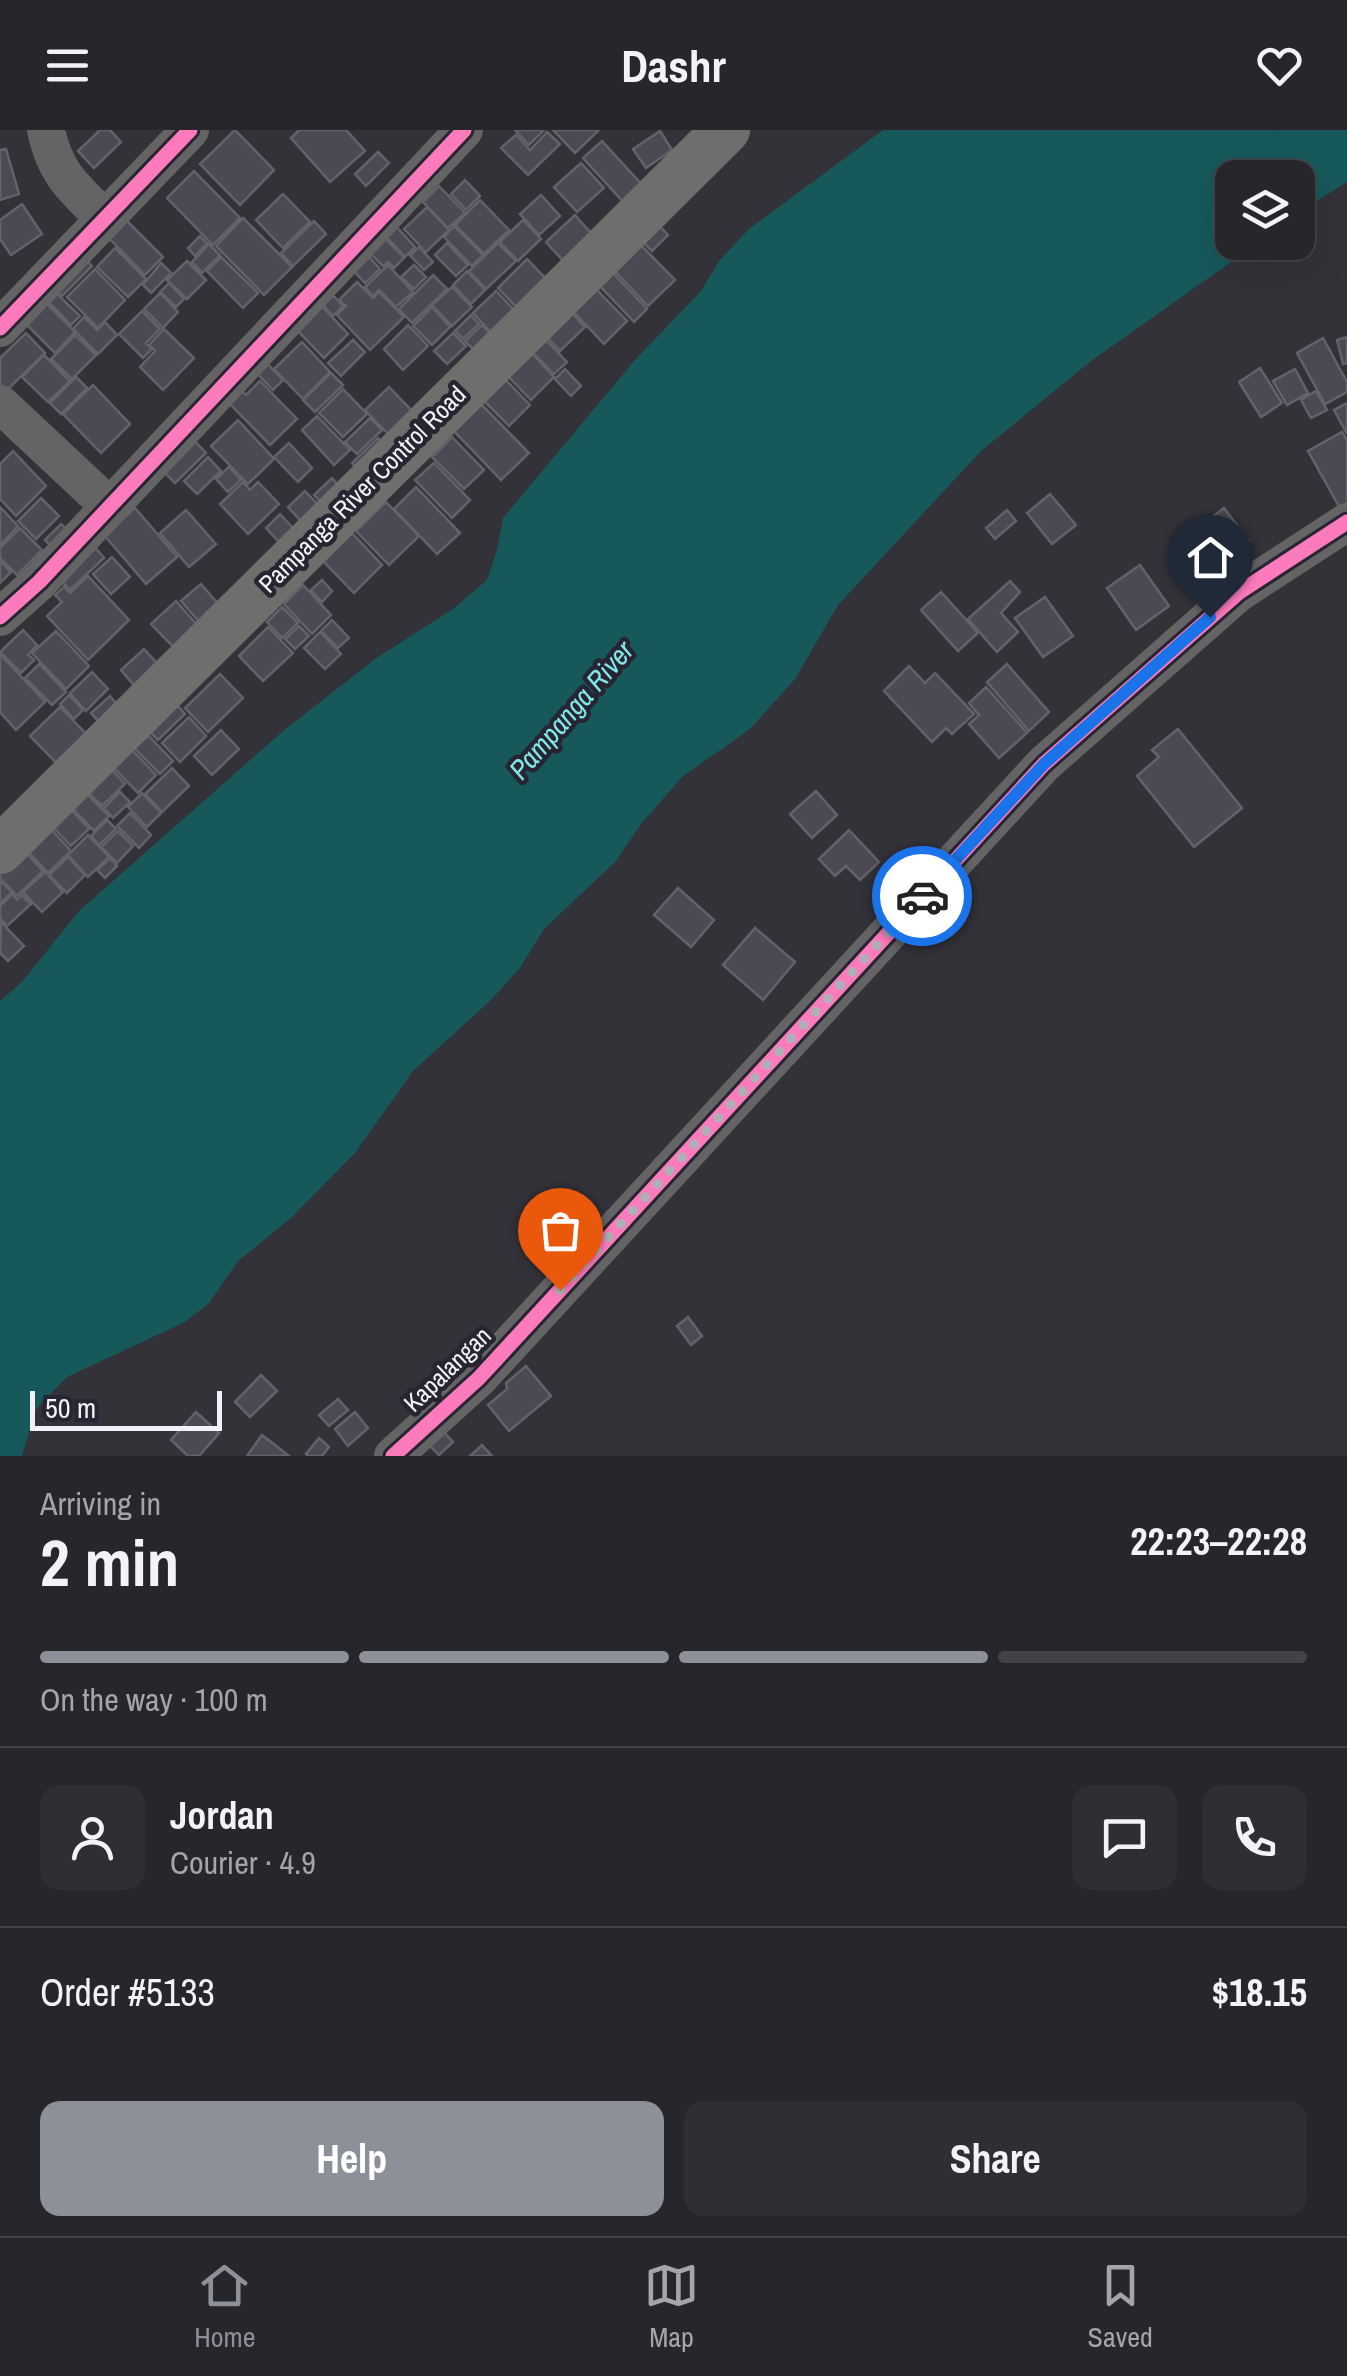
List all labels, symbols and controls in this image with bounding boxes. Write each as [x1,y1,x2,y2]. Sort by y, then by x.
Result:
text: Dashr [621,35,726,96]
icon: menu [40,38,95,93]
icon: heart [1252,38,1307,93]
map controls [1215,160,1315,260]
button: layers [1215,160,1315,260]
street label: Pampanga River Control Road [251,378,473,600]
pin [1168,515,1253,618]
icon: home [1183,530,1238,585]
water label: Pampanga River [500,632,643,787]
courier [872,846,972,946]
icon: car [895,869,950,924]
pin [518,1188,603,1291]
icon: bag [533,1203,588,1258]
street label: Kapalangan [396,1319,498,1419]
scale bar [30,1386,222,1430]
text: 50 m [45,1389,96,1427]
text: Arriving in [40,1482,161,1525]
text: 22:23–22:28 [1130,1516,1307,1567]
text: 2 min [40,1519,179,1606]
text: On the way · 100 m [40,1678,268,1721]
button: person [40,1785,145,1890]
button: chat [1072,1785,1177,1890]
button: phone [1202,1785,1307,1890]
text: Jordan [170,1790,274,1841]
text: Courier · 4.9 [170,1841,316,1884]
text: Order #5133 [40,1967,215,2018]
text: $18.15 [1212,1967,1307,2018]
button: Help [40,2101,664,2216]
button: Share [684,2101,1307,2216]
tab: Home [194,2258,256,2356]
tab: Map [644,2258,699,2356]
tab: Saved [1088,2258,1153,2356]

